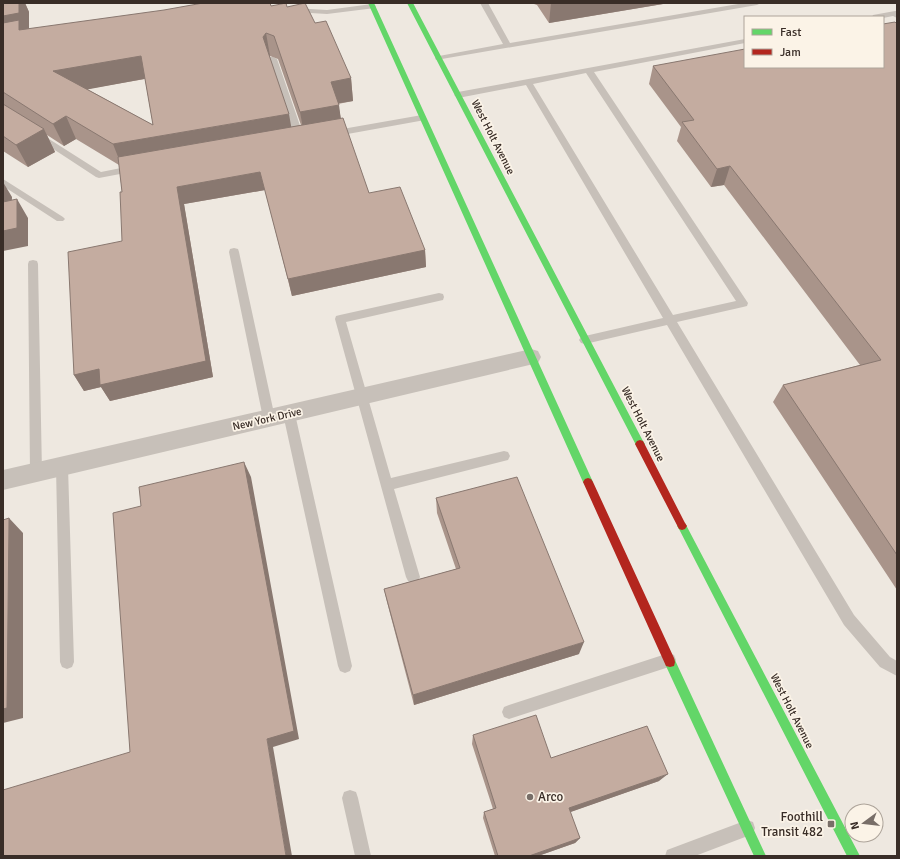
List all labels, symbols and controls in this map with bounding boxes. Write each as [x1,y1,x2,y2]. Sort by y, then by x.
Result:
legend [744,16,884,68]
text: Fast [780,25,801,40]
text: Jam [780,45,801,60]
street label: West Holt Avenue [469,97,517,177]
street label: West Holt Avenue [619,384,667,464]
street label: New York Drive [231,405,303,433]
street label: West Holt Avenue [768,671,816,751]
place label: Arco [538,789,564,805]
marker: Arco [525,792,535,802]
north arrow [844,803,884,843]
place label: Foothill Transit 482 [761,809,823,840]
marker: Foothill Transit 482 [826,819,836,829]
text: N [848,820,862,831]

